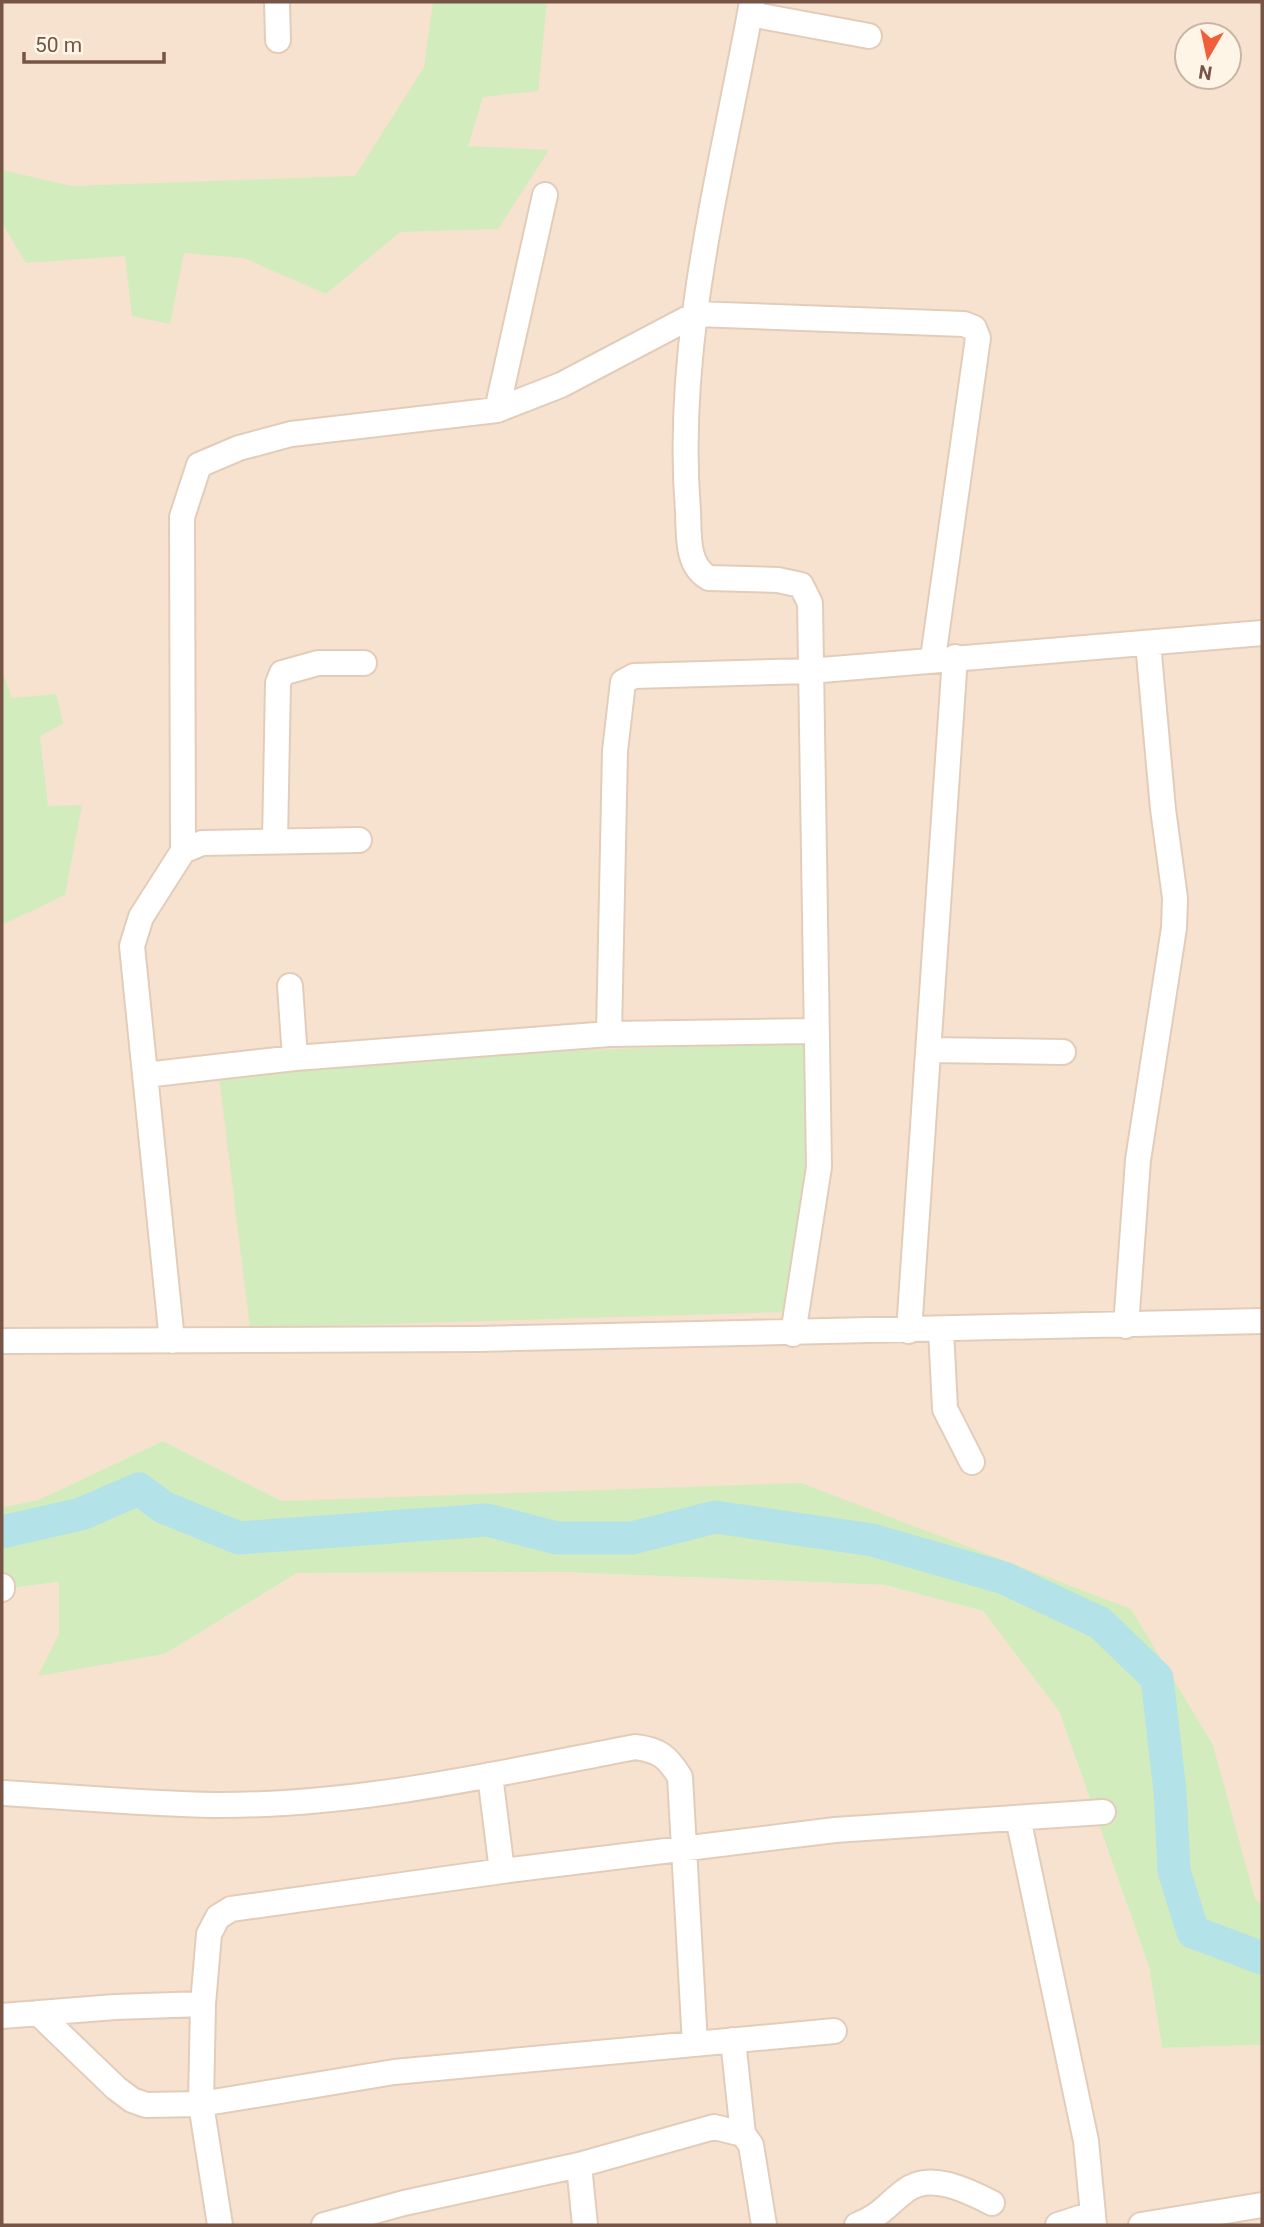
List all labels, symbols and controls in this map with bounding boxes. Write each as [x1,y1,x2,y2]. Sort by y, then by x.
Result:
scale bar [24,21,164,65]
north arrow [1173,21,1243,91]
text: 50 m [35,33,82,57]
text: N [1197,60,1214,85]

